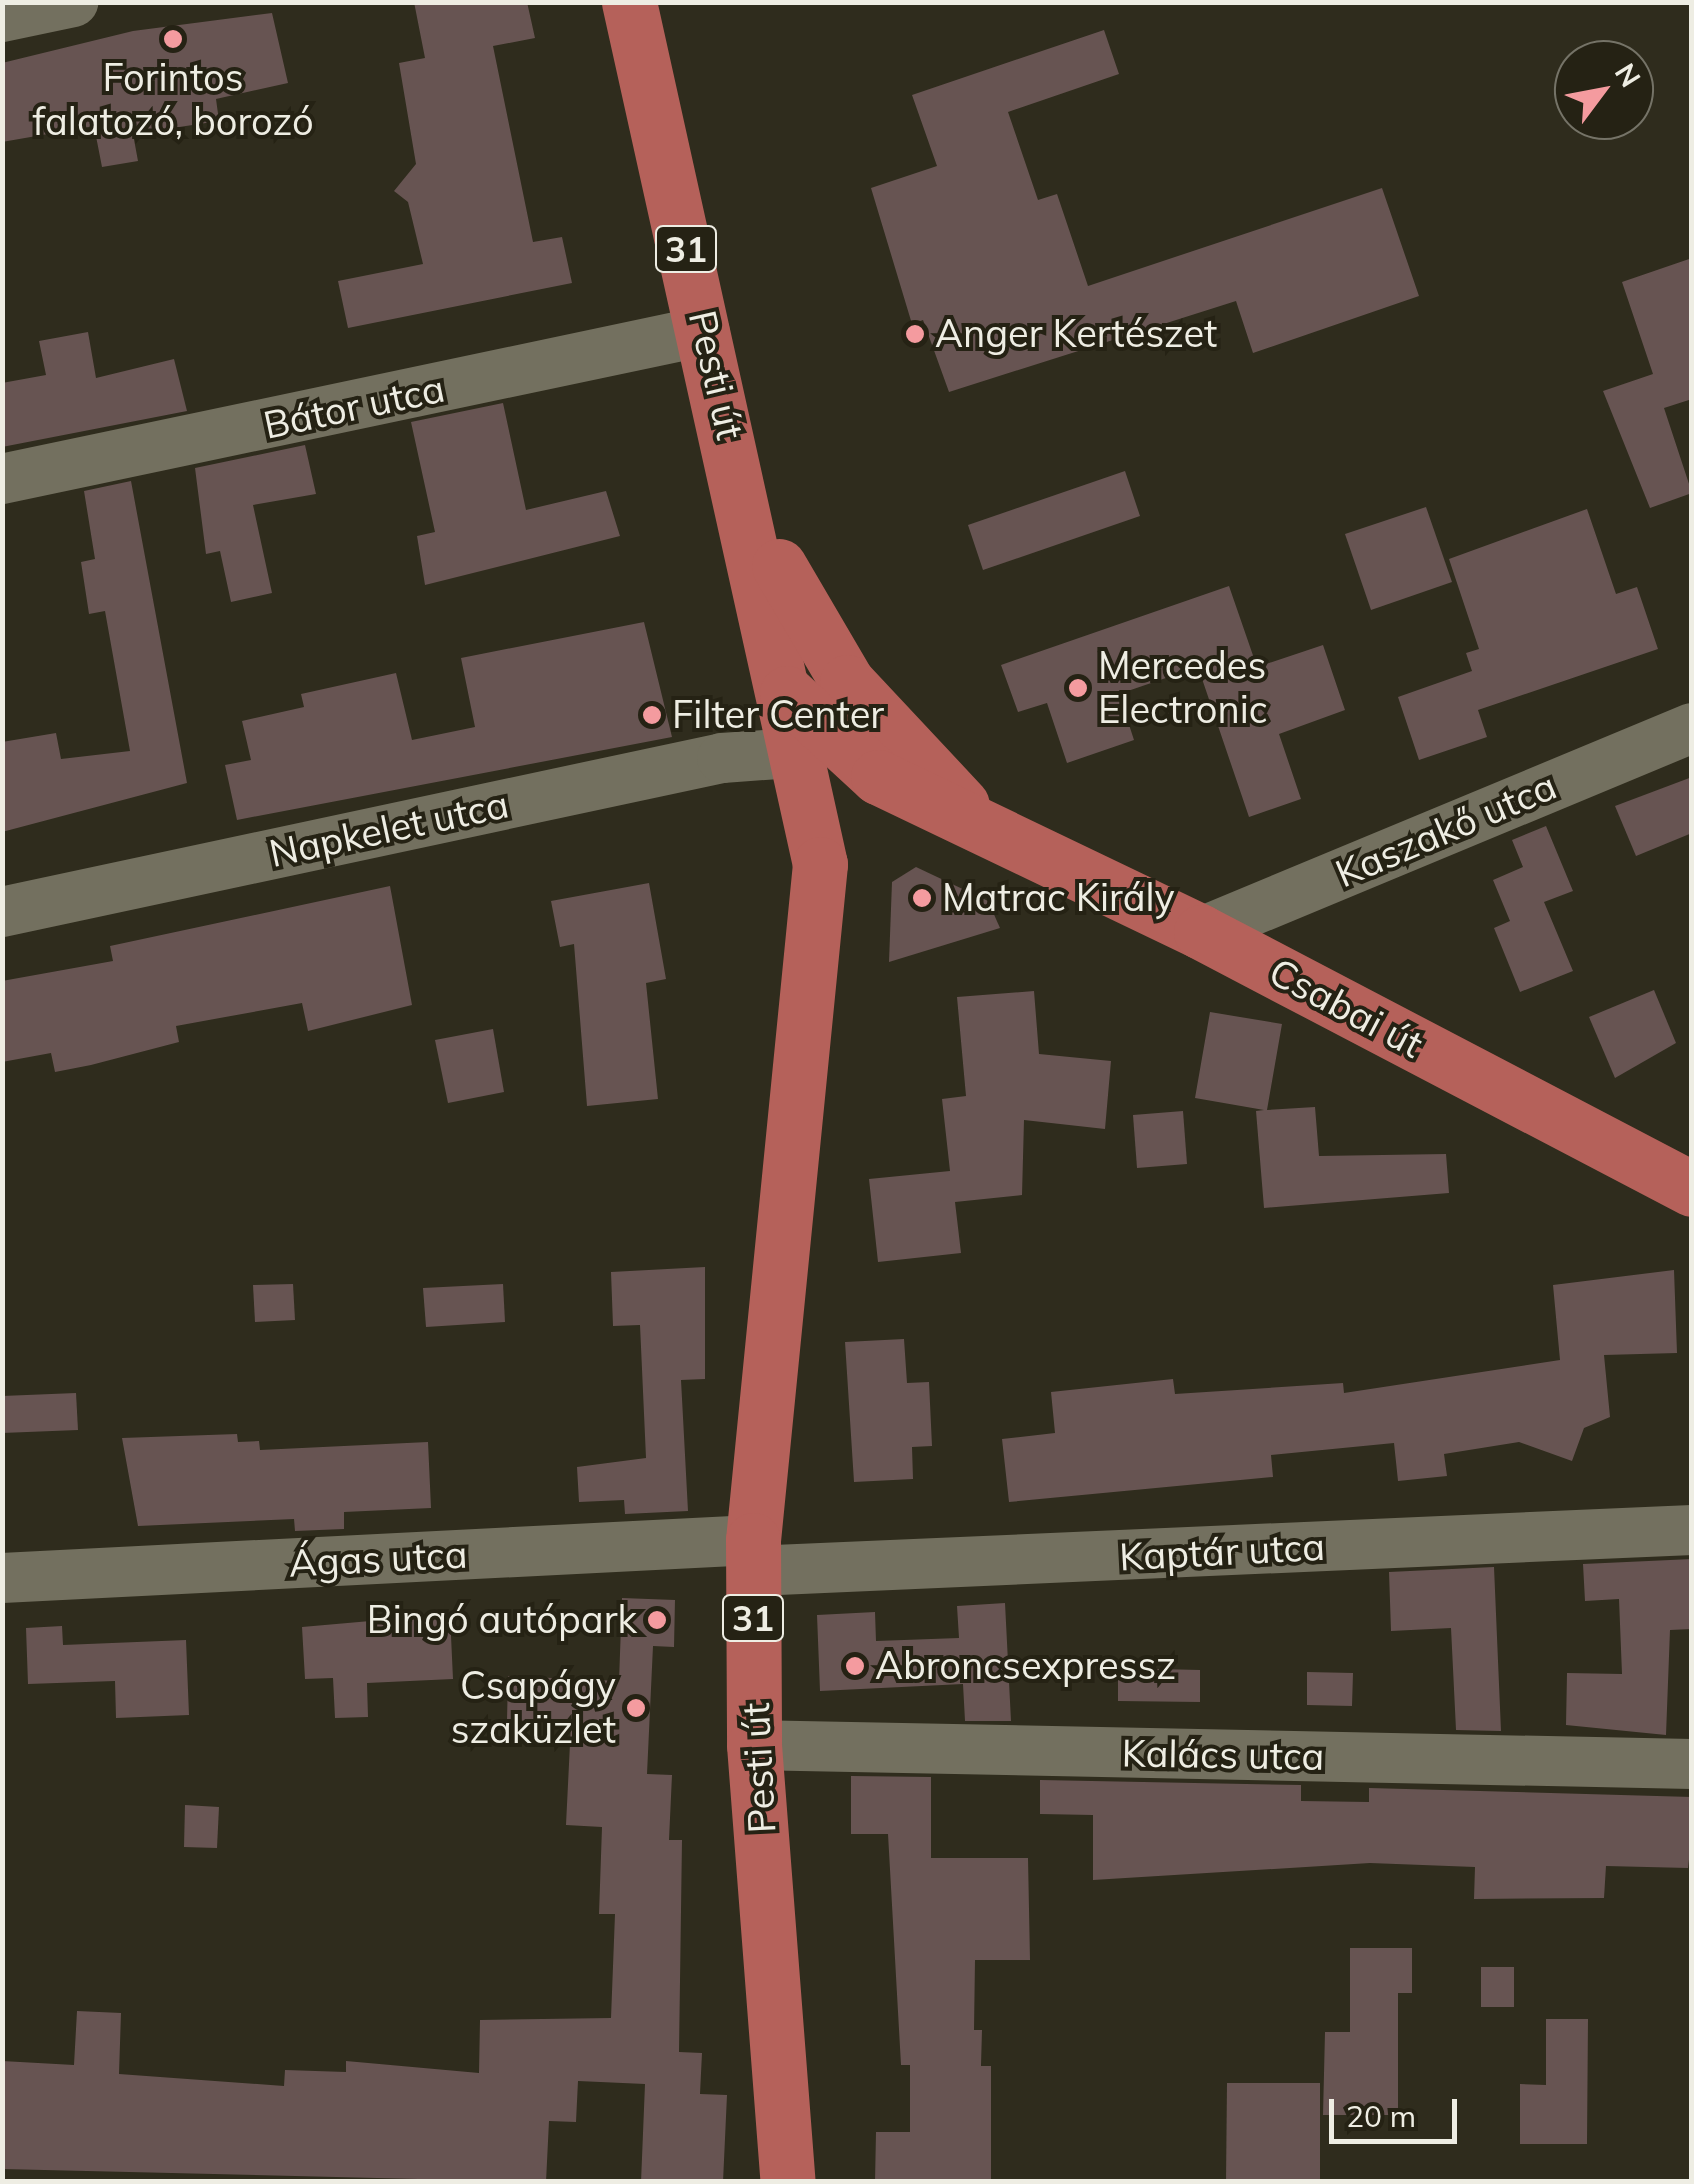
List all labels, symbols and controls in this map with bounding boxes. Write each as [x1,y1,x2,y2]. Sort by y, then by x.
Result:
marker: Forintos falatozó, borozó [162,28,184,50]
north arrow [1554,40,1654,140]
place label: Forintos falatozó, borozó [32,55,314,144]
text: N [1608,57,1649,93]
road number: 31 [654,219,718,279]
street label: Pesti út [679,306,753,444]
place label: Anger Kertészet [935,311,1217,357]
marker: Anger Kertészet [904,323,926,345]
street label: Bátor utca [259,366,449,448]
place label: Mercedes Electronic [1098,643,1268,732]
marker: Mercedes Electronic [1067,677,1089,699]
place label: Filter Center [672,692,884,738]
marker: Filter Center [641,704,663,726]
street label: Kaszakő utca [1329,763,1563,897]
street label: Napkelet utca [265,781,513,877]
place label: Matrac Király [942,875,1175,921]
marker: Matrac Király [911,887,933,909]
street label: Csabai út [1262,949,1430,1067]
street label: Kaptár utca [1118,1524,1326,1580]
street label: Ágas utca [288,1532,468,1586]
road number: 31 [720,1588,786,1648]
place label: Bingó autópark [367,1597,637,1643]
marker: Bingó autópark [646,1609,668,1631]
place label: Abroncsexpressz [875,1643,1176,1689]
marker: Abroncsexpressz [844,1655,866,1677]
place label: Csapágy szaküzlet [451,1663,616,1752]
marker: Csapágy szaküzlet [625,1697,647,1719]
street label: Pesti út [733,1702,785,1834]
street label: Kalács utca [1121,1730,1325,1780]
scale bar [1334,2079,1462,2141]
text: 20 m [1346,2097,1416,2135]

